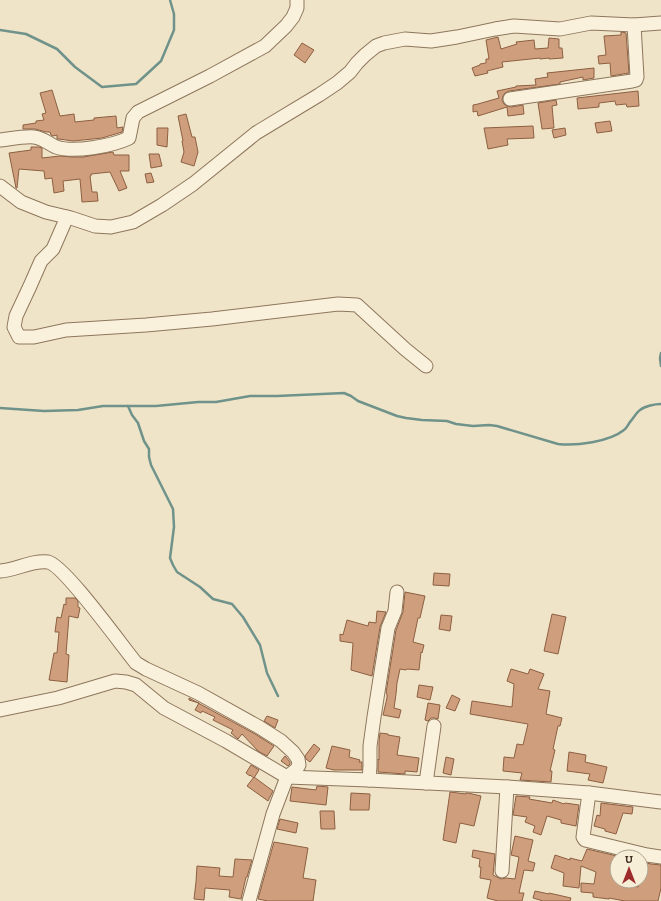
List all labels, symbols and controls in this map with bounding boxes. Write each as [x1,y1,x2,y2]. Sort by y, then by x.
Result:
north arrow [609,849,649,889]
text: U [625,853,633,866]

